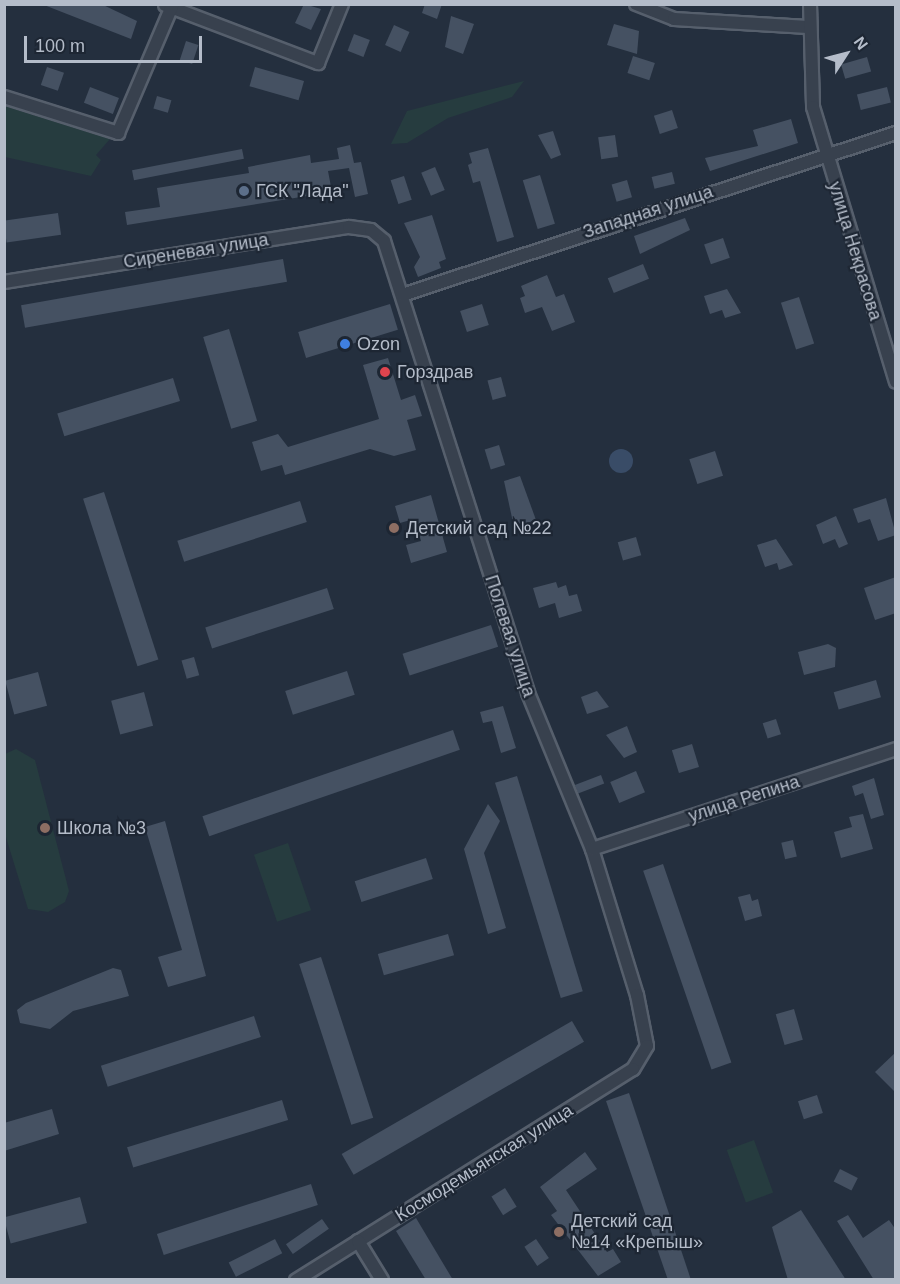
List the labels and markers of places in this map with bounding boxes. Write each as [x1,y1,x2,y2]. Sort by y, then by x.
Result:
place label: ГСК "Лада" [256,180,349,202]
marker: ГСК "Лада" [237,184,251,198]
place label: Ozon [357,333,400,355]
marker: Ozon [338,337,352,351]
place label: Горздрав [397,361,473,383]
marker: Горздрав [378,365,392,379]
place label: Детский сад №22 [406,517,551,539]
marker: Детский сад №22 [387,521,401,535]
place label: Школа №3 [57,817,146,839]
marker: Школа №3 [38,821,52,835]
place label: Детский сад №14 «Крепыш» [571,1211,703,1254]
marker: Детский сад №14 «Крепыш» [552,1225,566,1239]

